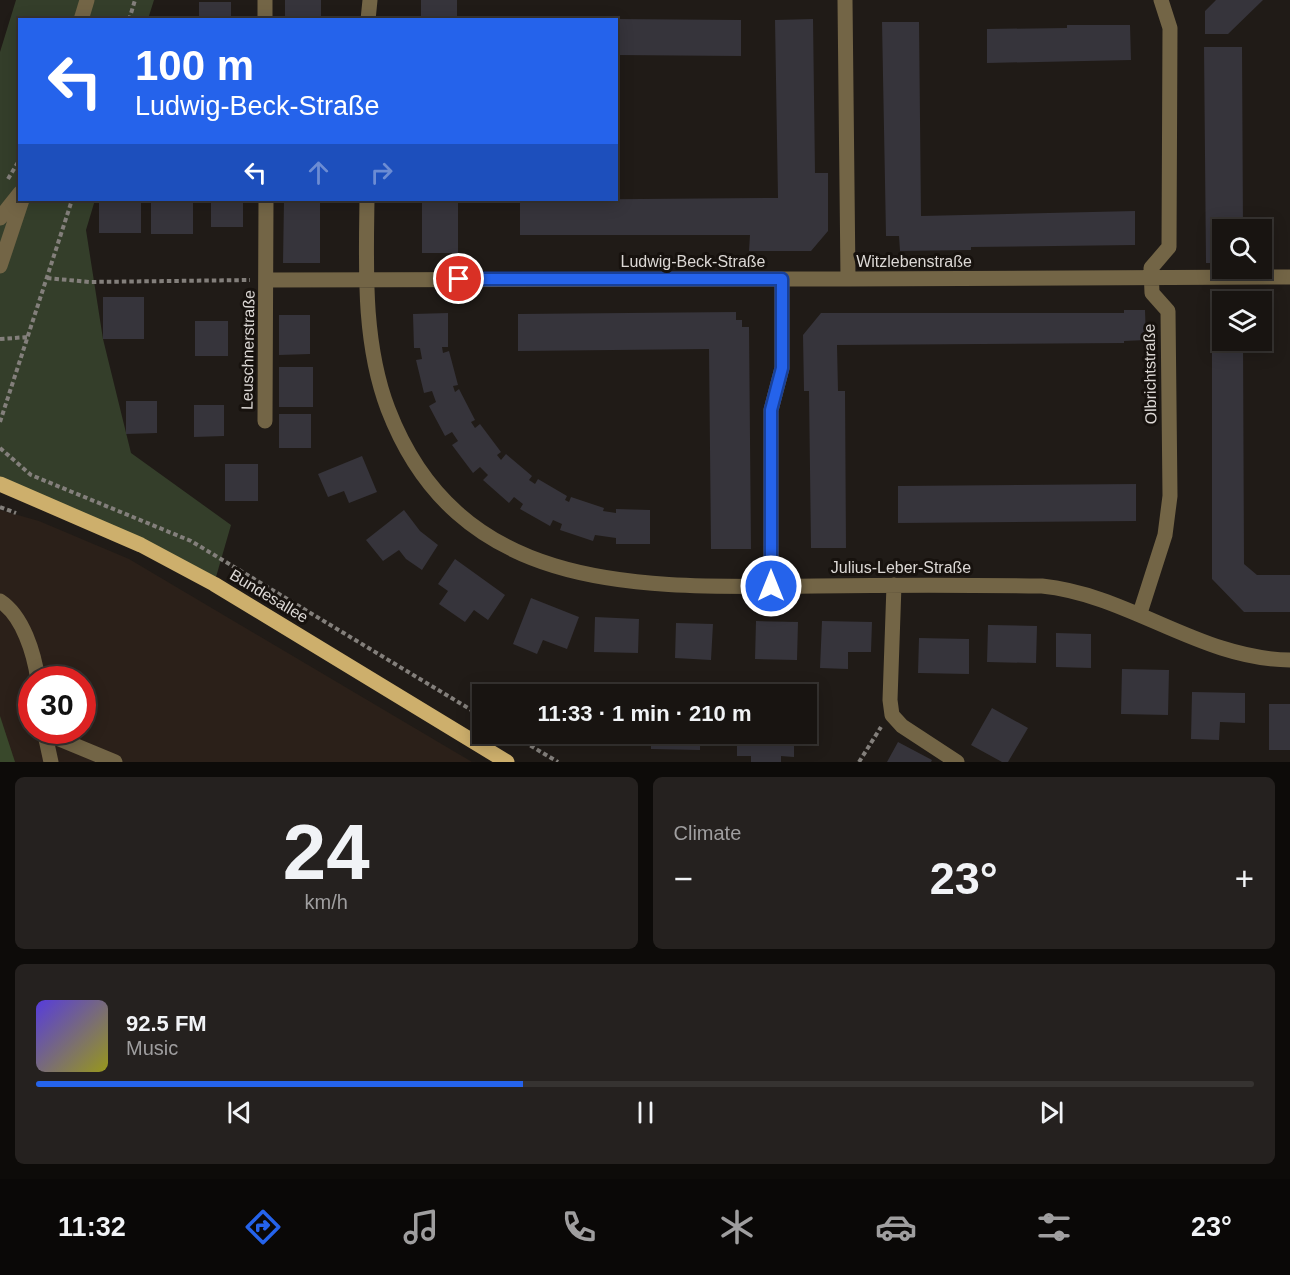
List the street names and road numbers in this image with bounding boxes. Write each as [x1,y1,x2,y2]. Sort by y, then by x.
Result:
street label: Ludwig-Beck-Straße [621,253,766,270]
street label: Witzlebenstraße [856,253,972,270]
street label: Leuschnerstraße [238,290,258,410]
street label: Olbrichtstraße [1141,324,1159,424]
street label: Julius-Leber-Straße [831,559,971,576]
street label: Bundesallee [227,566,311,626]

